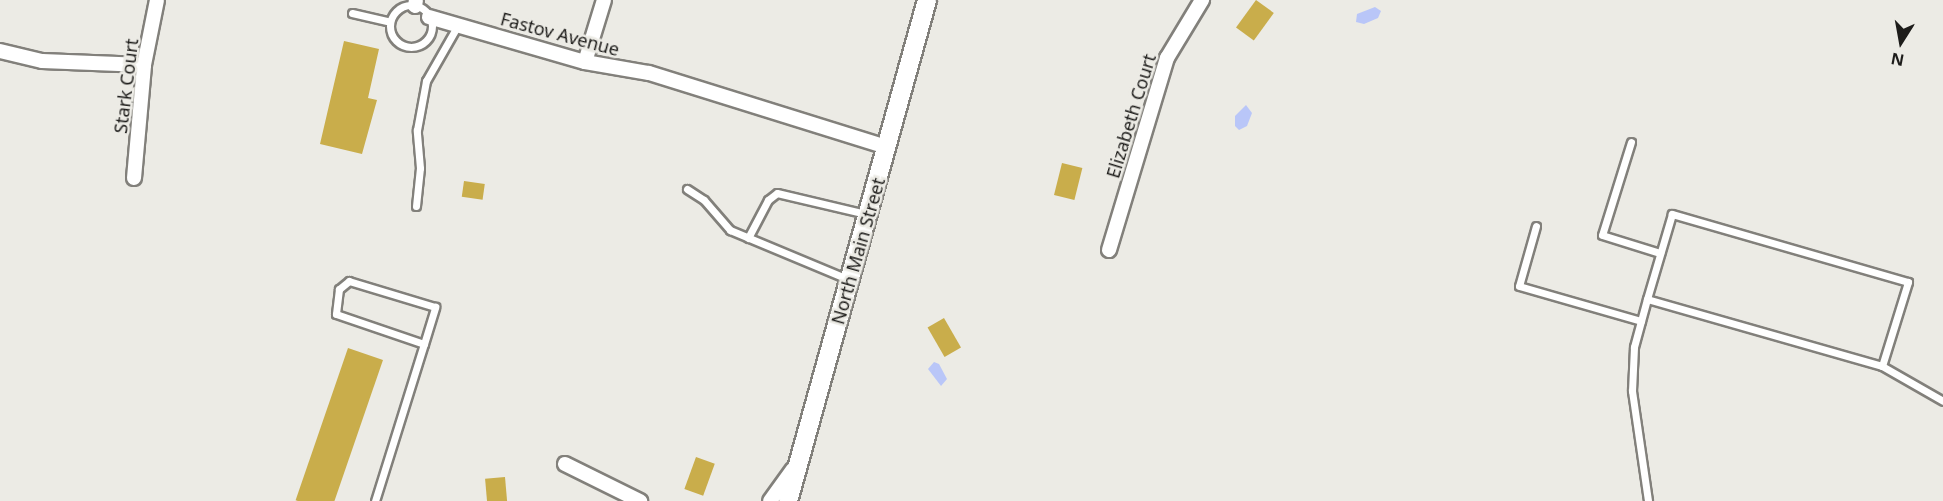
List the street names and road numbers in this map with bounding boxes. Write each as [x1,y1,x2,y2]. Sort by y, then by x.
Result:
street label: Fastov Avenue [498,8,622,60]
street label: Stark Court [109,37,143,135]
street label: Elizabeth Court [1102,51,1160,181]
street label: North Main Street [827,175,889,327]

